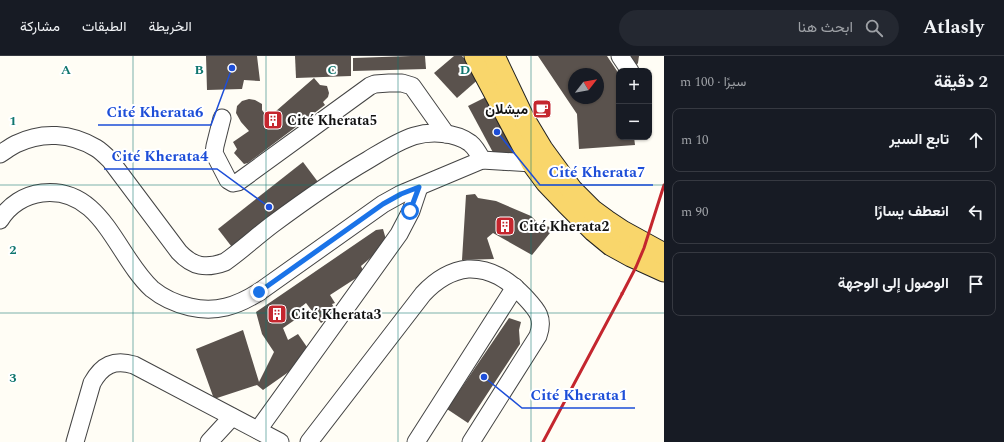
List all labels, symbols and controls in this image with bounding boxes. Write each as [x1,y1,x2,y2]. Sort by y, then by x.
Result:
search box [619,10,899,46]
text: Atlasly [923,13,984,42]
text: مشاركة [20,16,60,37]
text: الطبقات [82,16,126,37]
text: الخريطة [148,16,192,37]
text: ابحث هنا [798,16,853,39]
icon: search [863,17,885,39]
text: A [61,60,71,80]
text: B [194,60,204,80]
text: C [327,60,337,80]
text: D [460,60,470,80]
north arrow [568,68,604,104]
map controls [616,68,652,140]
button: + [616,68,652,104]
text: 2 دقيقة [934,69,988,95]
text: سيرًا · 100 m [680,72,746,92]
callout: Cité Kherata6 [98,98,211,125]
cafe icon: ميشلان [531,98,553,120]
place label: ميشلان [485,99,528,120]
text: Cité Kherata6 [107,101,203,124]
button: − [616,104,652,140]
building icon: Cité Kherata5 [262,109,284,131]
place label: Cité Kherata5 [287,110,377,131]
text: 1 [9,111,17,131]
text: تابع السير [889,128,949,151]
icon: ahead [965,129,987,151]
text: 10 m [681,130,708,150]
callout: Cité Kherata4 [104,142,217,169]
text: Cité Kherata4 [112,145,209,168]
callout: Cité Kherata7 [540,158,653,185]
text: Cité Kherata7 [549,161,645,184]
text: انعطف يسارًا [874,200,949,223]
icon: left [965,201,987,223]
route start [401,202,419,220]
text: 90 m [681,202,708,222]
building icon: Cité Kherata2 [494,215,516,237]
place label: Cité Kherata2 [519,216,610,237]
text: 2 [9,240,17,260]
text: الوصول إلى الوجهة [838,272,949,295]
icon: arrive [965,273,987,295]
route end [250,283,268,301]
building icon: Cité Kherata3 [266,303,288,325]
place label: Cité Kherata3 [291,304,382,325]
text: 3 [9,368,17,388]
callout: Cité Kherata1 [522,381,635,408]
text: Cité Kherata1 [531,384,627,407]

